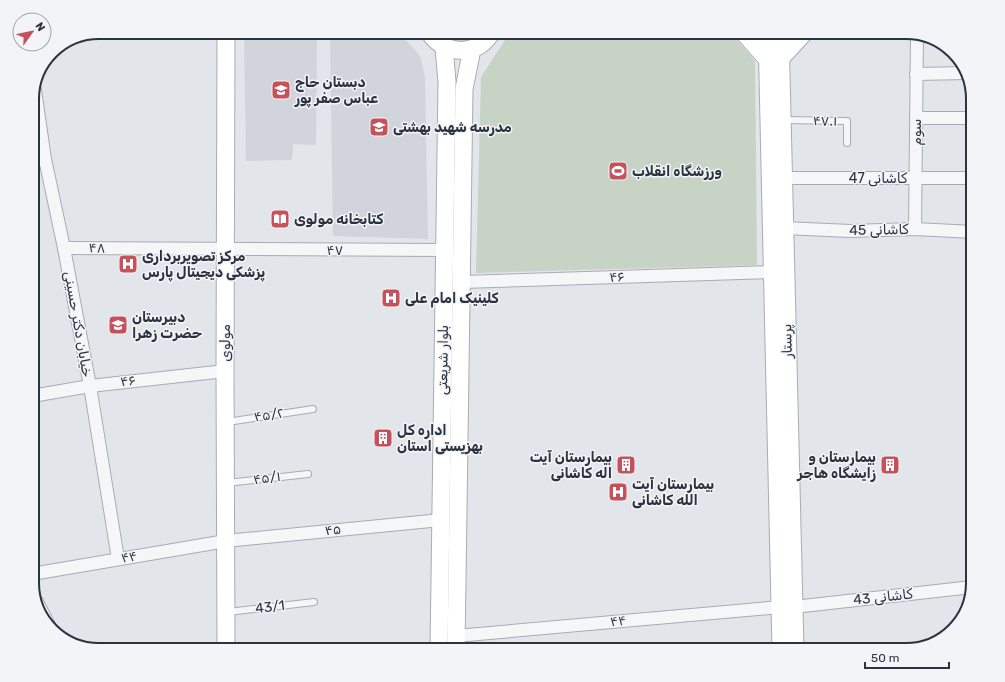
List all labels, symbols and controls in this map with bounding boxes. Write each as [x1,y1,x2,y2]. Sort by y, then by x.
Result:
north arrow [12,12,52,52]
text: N [32,20,48,34]
place label: دبستان حاج عباس صفر پور [294,74,378,108]
school or university icon: دبستان حاج عباس صفر پور [270,79,292,101]
street label: ۴۷.۱ [813,112,837,130]
school or university icon: مدرسه شهید بهشتی [368,116,390,138]
place label: مدرسه شهید بهشتی [393,119,512,136]
street label: سوم [908,119,926,145]
sports icon: ورزشگاه انقلاب [607,160,629,182]
place label: ورزشگاه انقلاب [632,163,722,180]
street label: کاشانی 47 [849,170,908,187]
library icon: کتابخانه مولوی [269,208,291,230]
place label: کتابخانه مولوی [294,211,383,228]
street label: کاشانی 45 [849,221,910,239]
street label: ۴۸ [88,239,106,257]
street label: ۴۷ [327,242,343,259]
place label: مرکز تصویربرداری پزشکی دیجیتال پارس [142,248,265,282]
hospital icon: مرکز تصویربرداری پزشکی دیجیتال پارس [117,253,139,275]
street label: ۴۶ [609,268,625,286]
street label: خیابان دکتر حسینی [60,270,96,378]
hospital icon: کلینیک امام علی [380,287,402,309]
place label: کلینیک امام علی [405,290,499,308]
place label: دبیرستان حضرت زهرا [132,309,202,342]
school or university icon: دبیرستان حضرت زهرا [107,314,129,336]
street label: مولوی [217,324,234,362]
street label: پرستار [778,324,797,359]
street label: بلوار شریعتی [434,325,452,395]
street label: ۴۶ [119,372,137,390]
street label: ۴۵/۲ [253,404,285,426]
place label: اداره کل بهزیستی استان [397,422,483,455]
building icon: اداره کل بهزیستی استان [372,427,394,449]
place label: بیمارستان آیت اله کاشانی [530,449,612,482]
place label: بیمارستان و زایشگاه هاجر [796,449,876,482]
building icon: بیمارستان آیت اله کاشانی [615,454,637,476]
building icon: بیمارستان و زایشگاه هاجر [879,454,901,476]
street label: ۴۵/۱ [252,468,282,488]
place label: بیمارستان آیت الله کاشانی [632,476,714,509]
hospital icon: بیمارستان آیت الله کاشانی [607,481,629,503]
street label: ۴۵ [324,521,342,539]
street label: ۴۴ [120,547,138,567]
street label: کاشانی 43 [852,585,914,609]
street label: 43/1 [254,597,286,617]
street label: ۴۴ [609,612,627,630]
scale bar [865,644,949,670]
text: 50 m [871,651,899,665]

